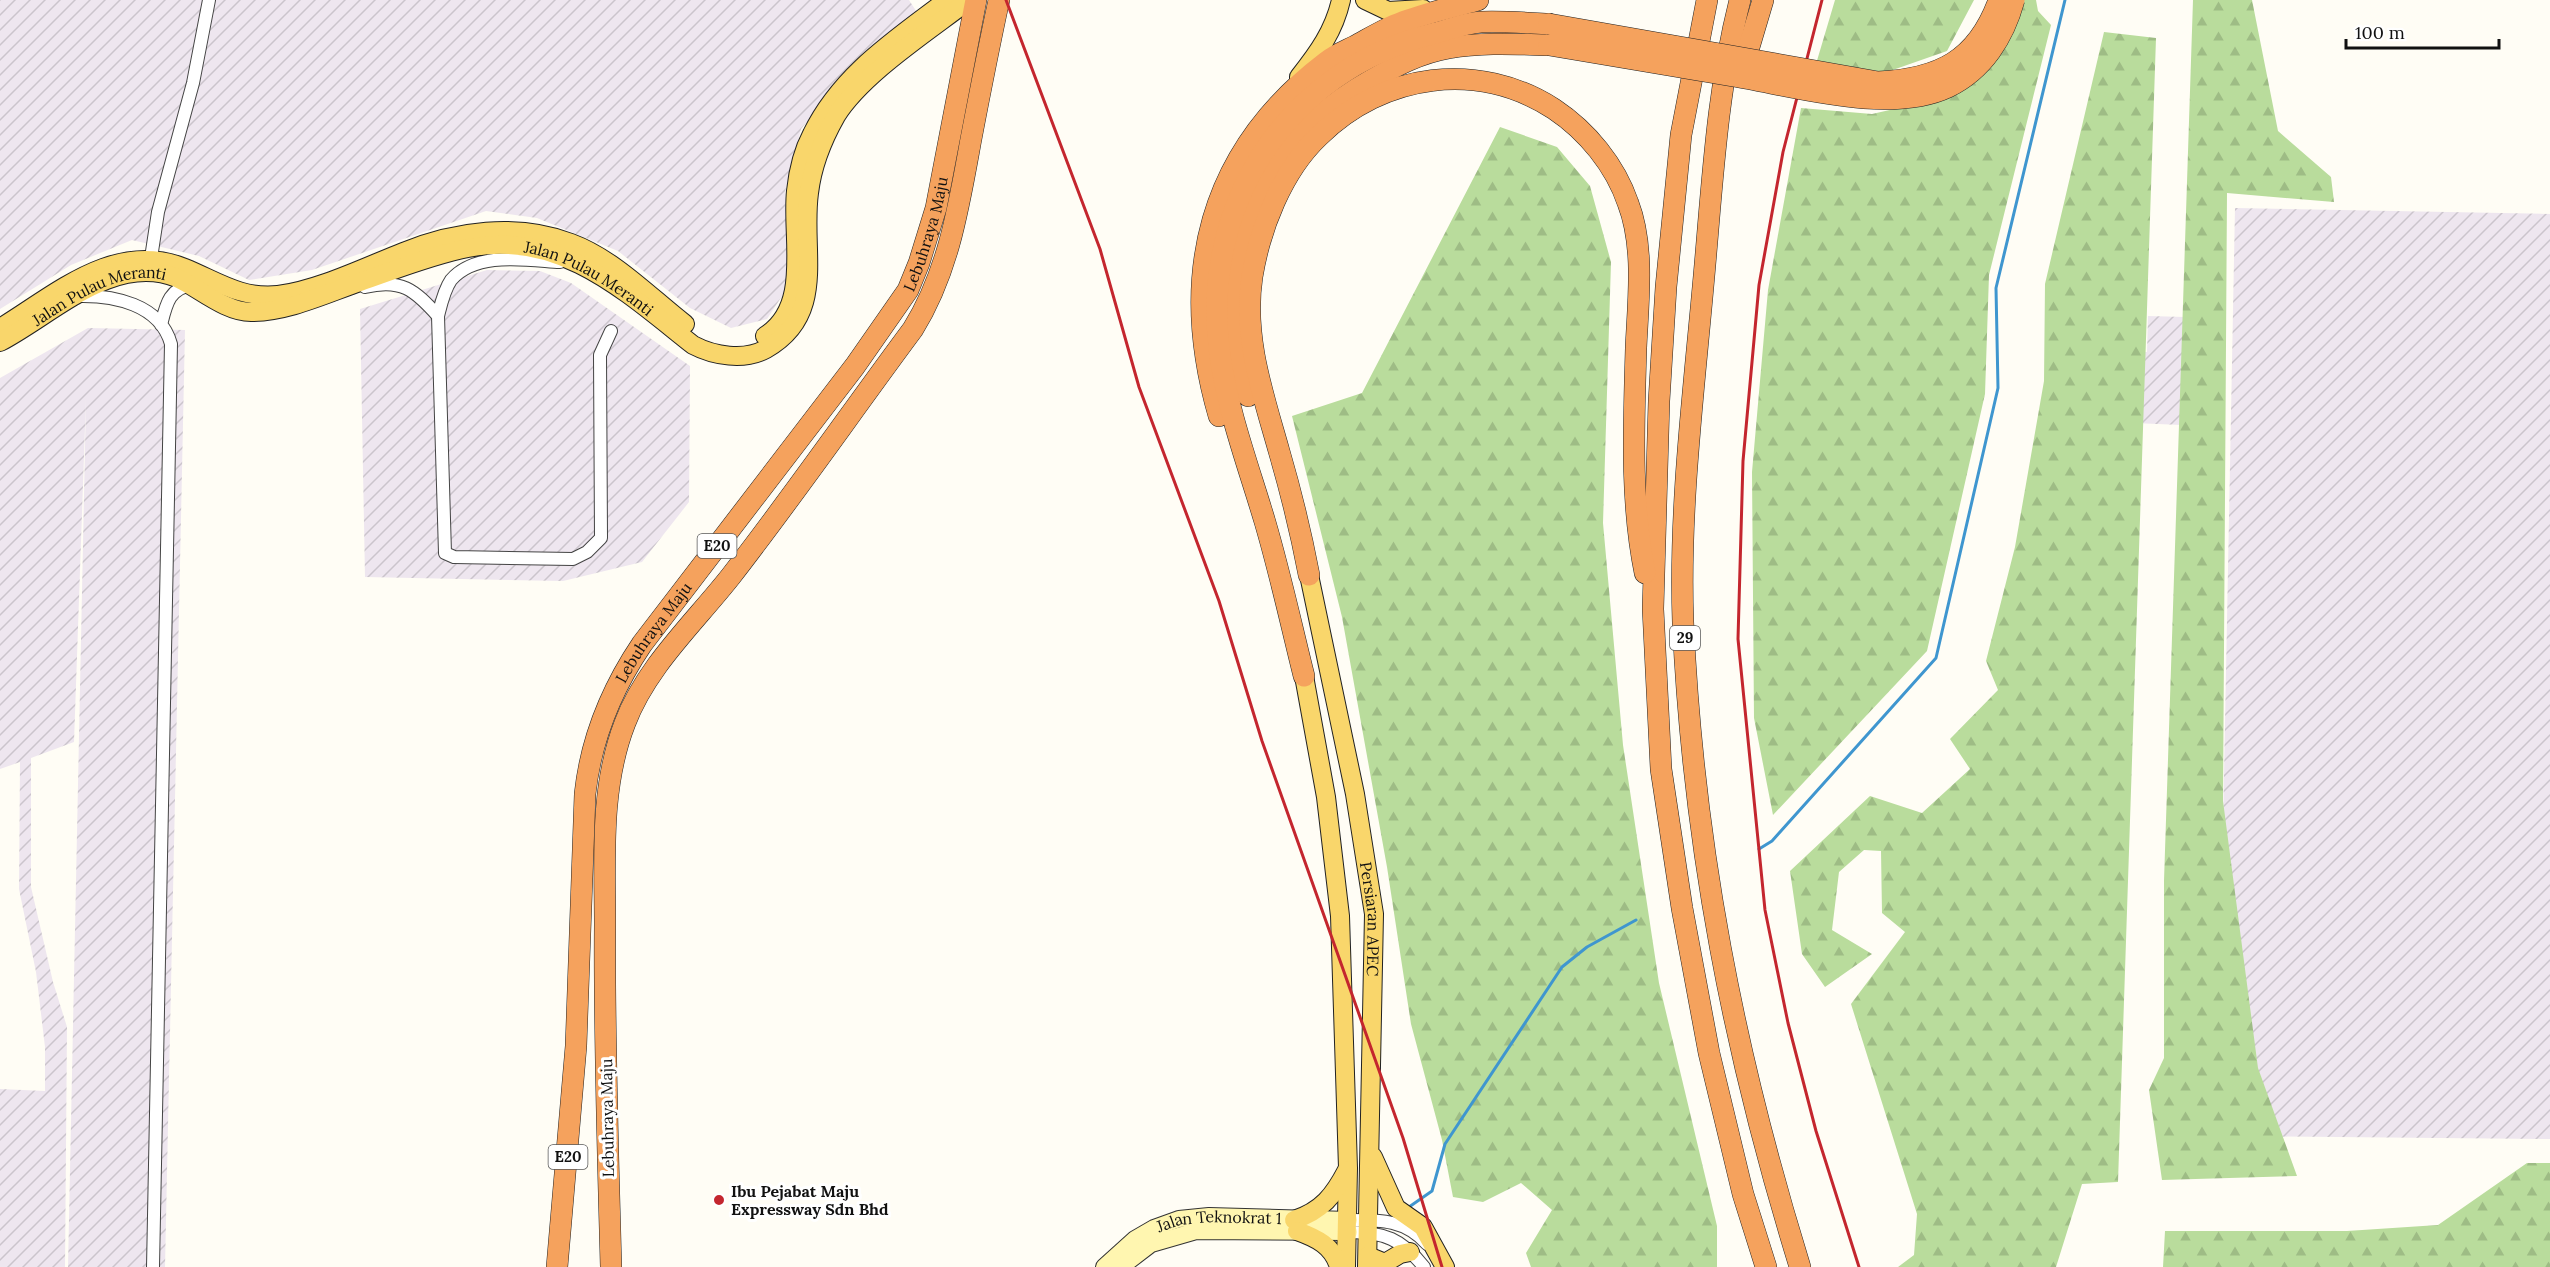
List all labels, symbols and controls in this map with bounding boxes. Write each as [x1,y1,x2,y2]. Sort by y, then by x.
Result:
scale bar [2346,12,2499,50]
text: 100 m [2355,21,2405,44]
street label: Lebuhraya Maju [899,174,952,294]
street label: Jalan Pulau Meranti [522,236,658,320]
street label: Jalan Pulau Meranti [27,262,168,330]
road number: E20 [698,534,736,558]
street label: Lebuhraya Maju [611,578,696,686]
road number: 29 [1670,626,1700,650]
street label: Persiaran APEC [1356,860,1384,977]
street label: Lebuhraya Maju [596,1058,618,1178]
road number: E20 [548,1145,588,1169]
place label: Ibu Pejabat Maju Expressway Sdn Bhd [731,1181,889,1219]
marker: Ibu Pejabat Maju Expressway Sdn Bhd [712,1193,726,1207]
street label: Jalan Teknokrat 1 [1153,1206,1282,1237]

